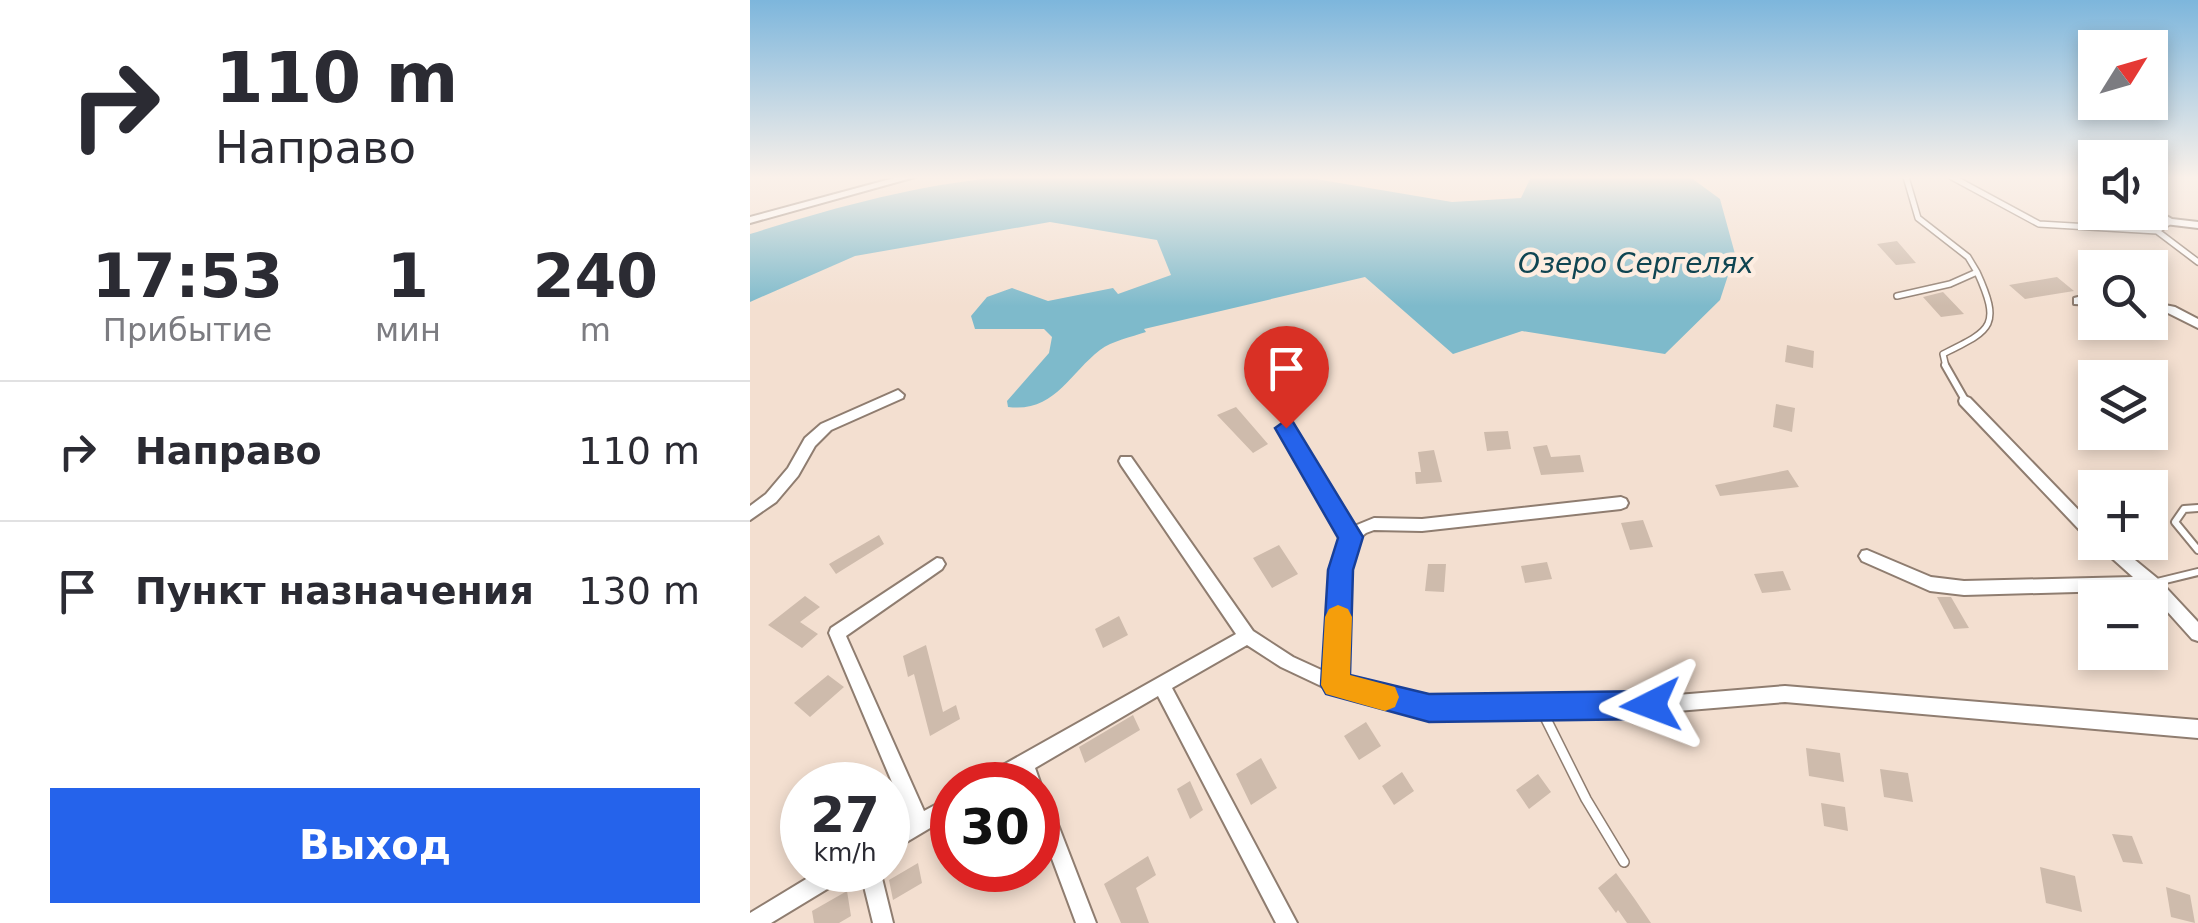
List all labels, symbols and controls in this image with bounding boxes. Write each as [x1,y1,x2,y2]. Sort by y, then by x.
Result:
north arrow [2078,30,2168,120]
map controls [2078,30,2168,670]
text: 110 m [215,37,458,119]
icon: right [50,40,180,170]
text: Направо [215,121,416,174]
button: sound [2078,140,2168,230]
text: 17:53 [92,241,283,311]
text: 1 [387,241,429,311]
text: 240 [533,241,658,311]
water label: Озеро Сергелях [1518,247,1754,280]
button: search [2078,250,2168,340]
text: Прибытие [103,311,272,349]
text: мин [375,311,441,349]
text: m [580,311,611,349]
pin [1244,326,1329,429]
icon: arrive [1259,341,1314,396]
button: layers [2078,360,2168,450]
icon: right [50,424,105,479]
text: Направо [135,429,322,473]
text: 110 m [578,429,700,473]
button: + [2078,470,2168,560]
icon: arrive [50,564,105,619]
text: Пункт назначения [135,569,534,613]
text: 130 m [578,569,700,613]
button: − [2078,580,2168,670]
position arrow [1599,653,1703,757]
speed limit sign: 30 [930,762,1060,892]
text: 27 [810,786,880,844]
button: Выход [50,788,700,903]
text: km/h [813,838,877,867]

